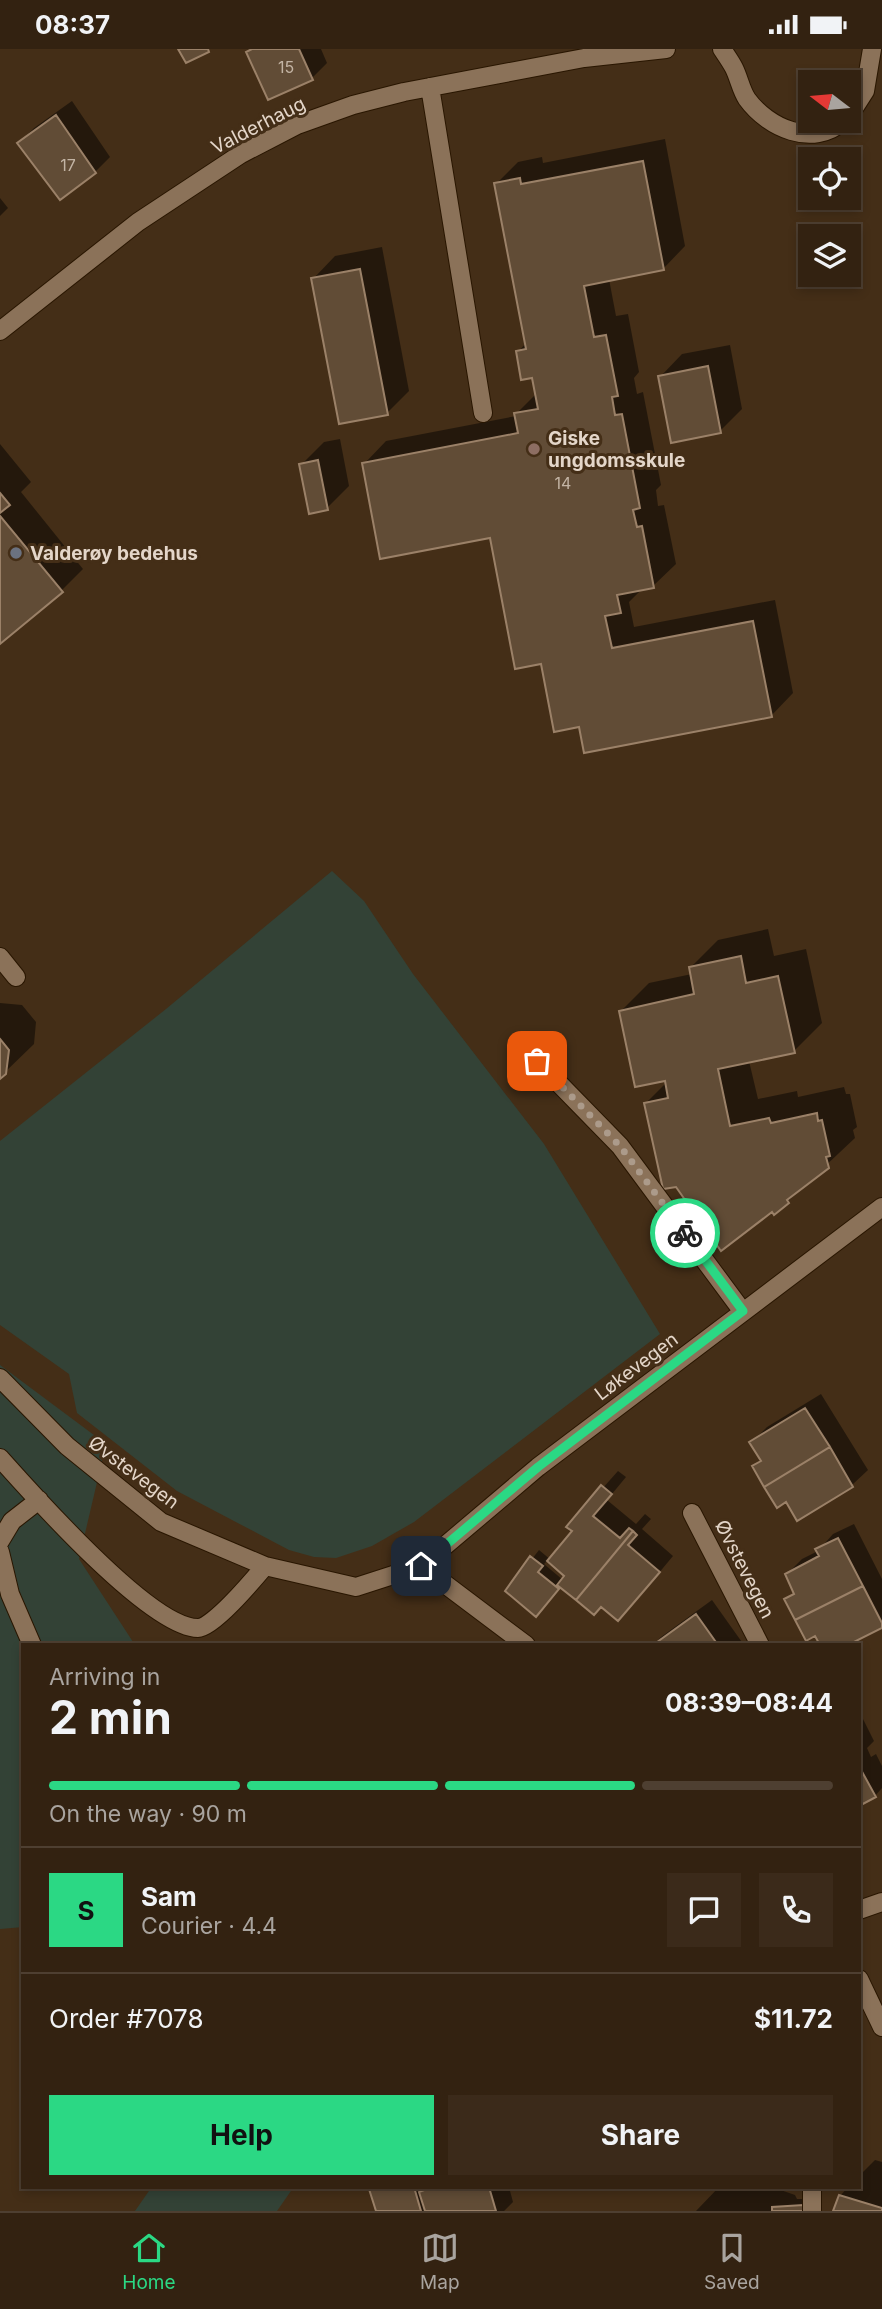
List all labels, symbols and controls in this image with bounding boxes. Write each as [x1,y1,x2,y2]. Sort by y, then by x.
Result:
text: 08:37 [35,9,110,40]
house number: 15 [278,57,294,77]
north arrow [798,70,861,133]
map controls [798,70,861,287]
street label: Valderhaug [207,92,309,159]
button: locate [798,147,861,210]
house number: 17 [60,155,76,175]
button: layers [798,224,861,287]
place label: Giske ungdomsskule [548,427,685,472]
marker: Giske ungdomsskule [526,441,542,457]
house number: 14 [555,473,571,493]
place label: Valderøy bedehus [30,542,198,565]
marker: Valderøy bedehus [8,545,24,561]
pin [507,1031,567,1091]
icon: bag [518,1042,556,1080]
courier [650,1198,720,1268]
icon: bike [666,1214,704,1252]
street label: Løkevegen [590,1328,682,1405]
street label: Øvstevegen [84,1431,183,1514]
street label: Øvstevegen [710,1516,779,1622]
pin [391,1536,451,1596]
icon: home [402,1547,440,1585]
text: Arriving in [49,1663,160,1691]
text: 08:39–08:44 [665,1687,833,1718]
text: 2 min [49,1689,172,1745]
text: On the way · 90 m [49,1800,247,1828]
button: chat [667,1873,741,1947]
button: phone [759,1873,833,1947]
text: Sam [141,1881,197,1912]
text: S [77,1895,95,1926]
text: Courier · 4.4 [141,1912,277,1940]
text: Order #7078 [49,2003,204,2034]
text: $11.72 [754,2003,833,2034]
button: Help [49,2095,434,2175]
button: Share [448,2095,833,2175]
tab: Home [122,2229,176,2294]
tab: Map [420,2229,460,2294]
tab: Saved [704,2229,760,2294]

